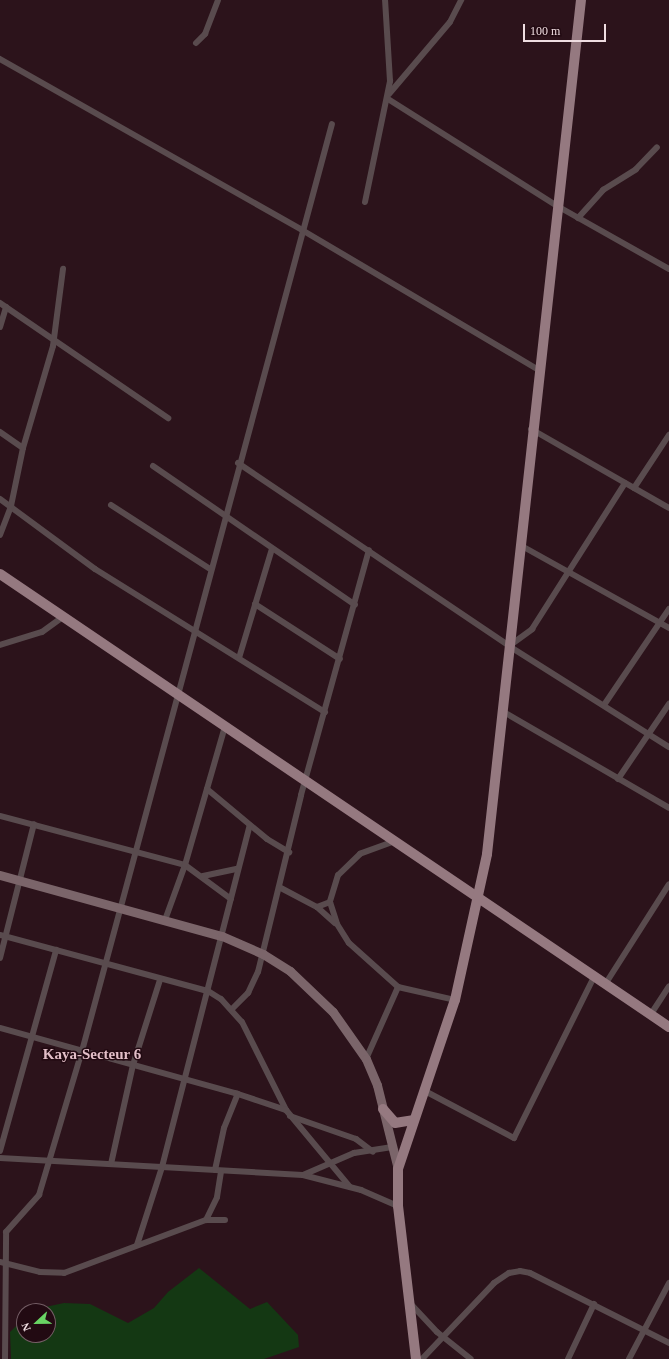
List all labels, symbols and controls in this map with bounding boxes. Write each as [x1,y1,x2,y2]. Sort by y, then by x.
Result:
scale bar [525,16,608,42]
text: 100 m [530,24,560,38]
district label: Kaya-Secteur 6 [43,1046,141,1064]
north arrow [16,1303,56,1343]
text: N [19,1321,33,1333]

